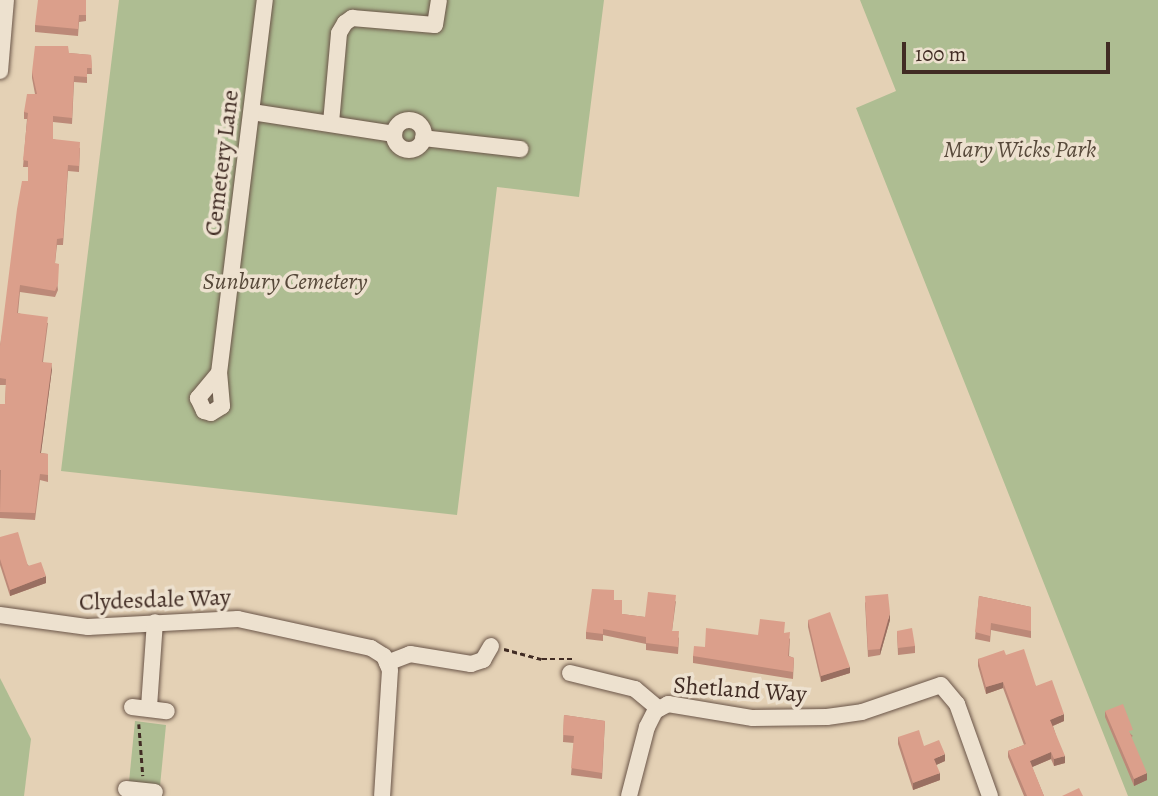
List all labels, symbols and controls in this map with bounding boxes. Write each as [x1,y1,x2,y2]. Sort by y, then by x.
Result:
scale bar [906,28,1114,72]
text: 100 m [915,40,966,68]
street label: Cemetery Lane [199,88,245,238]
park label: Mary Wicks Park [944,136,1096,164]
park label: Sunbury Cemetery [203,268,367,296]
street label: Clydesdale Way [79,583,231,617]
street label: Shetland Way [672,671,808,709]

